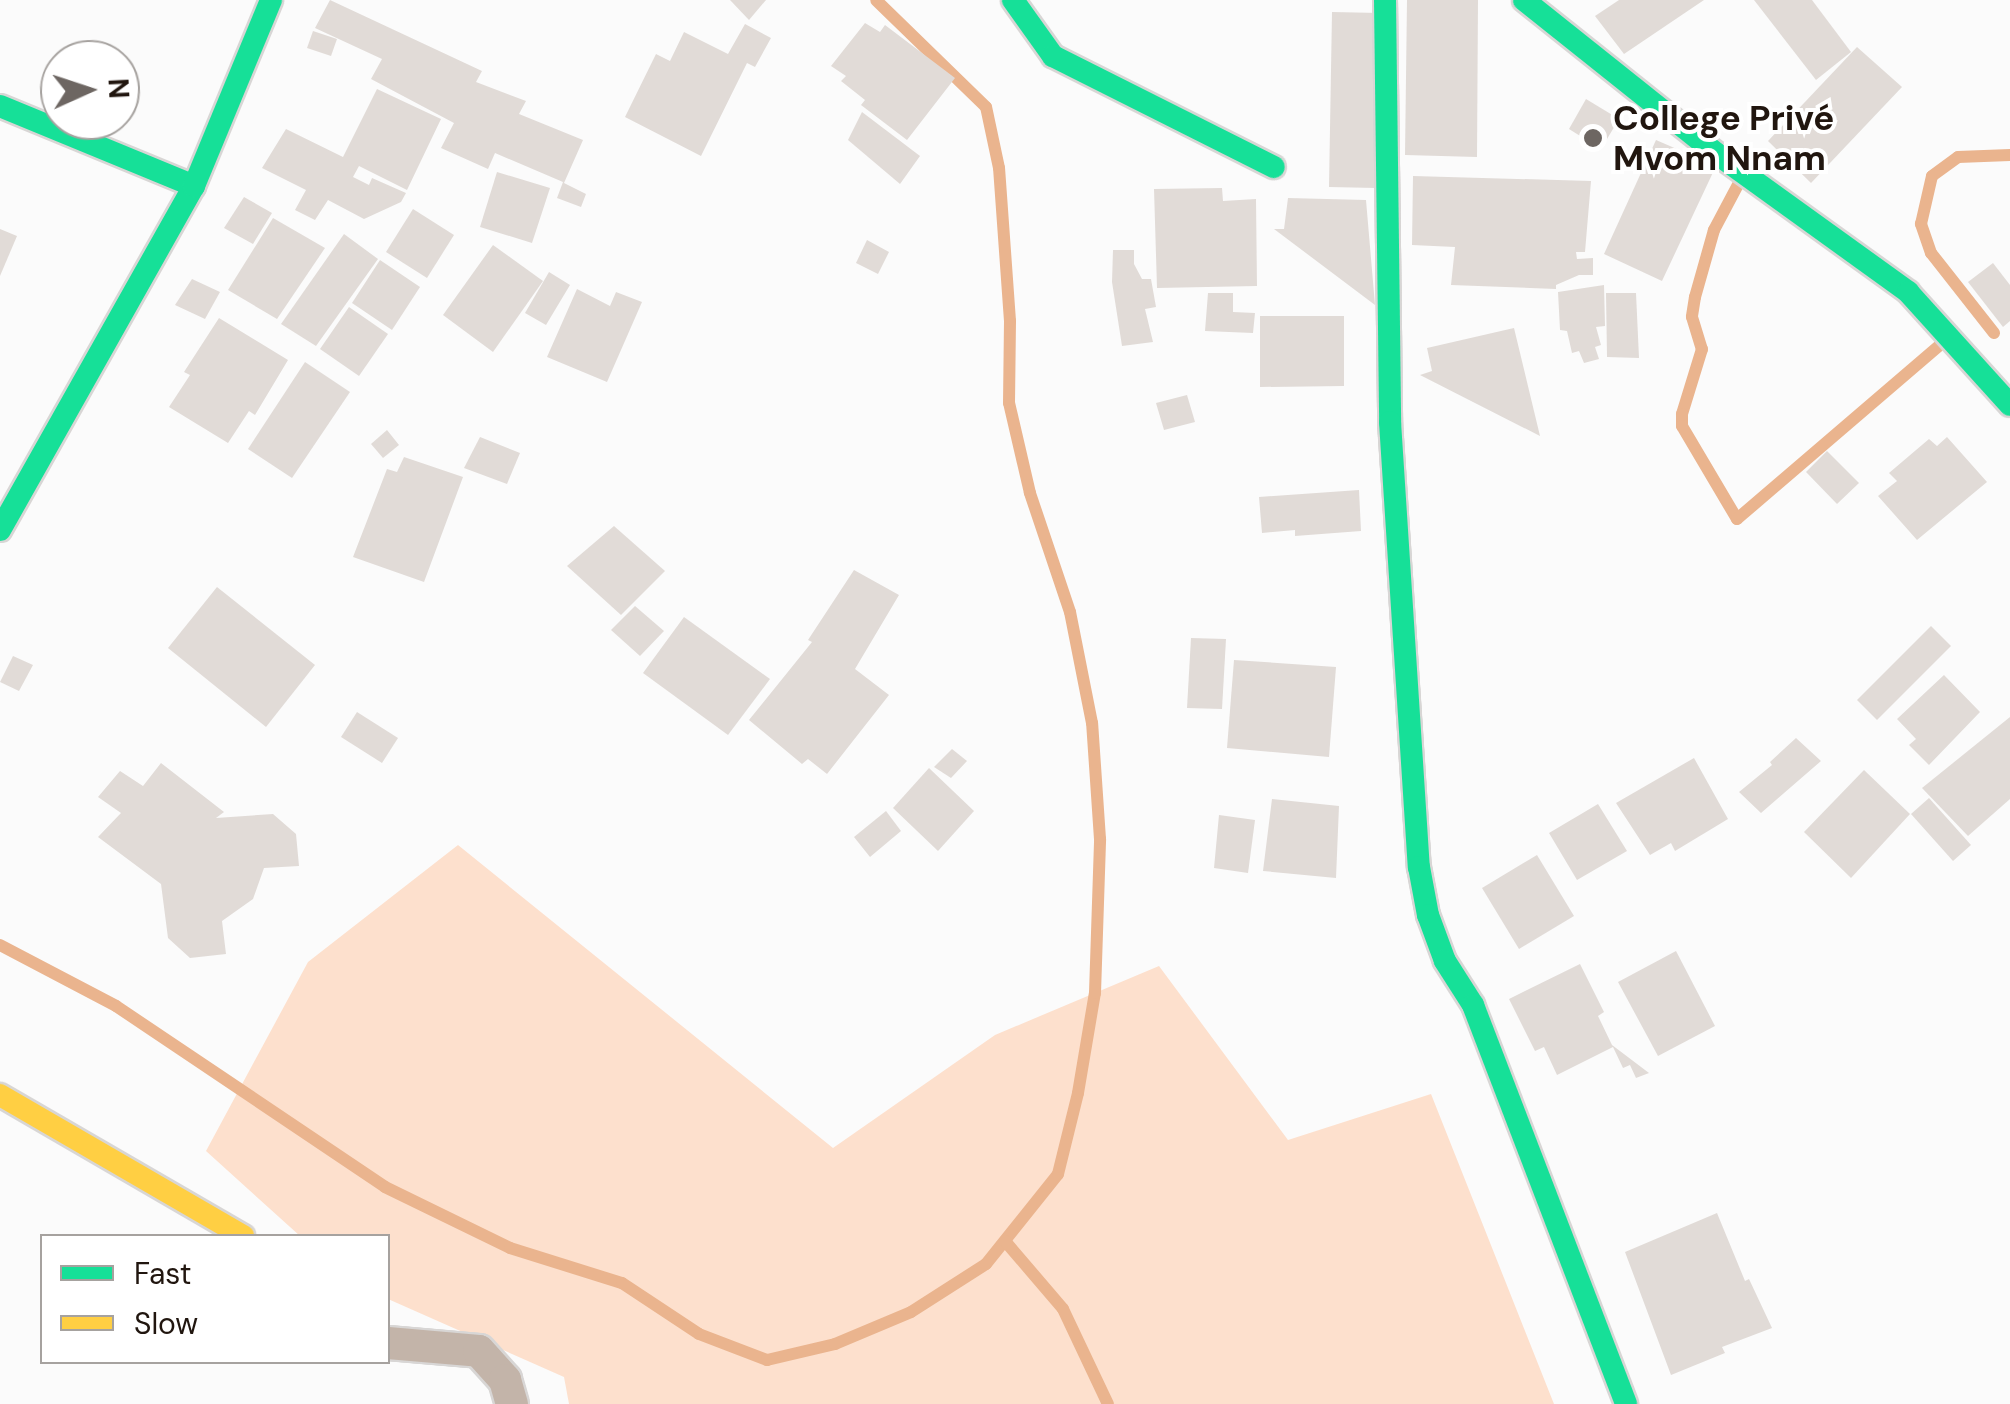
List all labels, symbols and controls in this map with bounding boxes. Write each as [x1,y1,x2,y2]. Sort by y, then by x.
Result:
north arrow [40,40,140,140]
text: N [99,77,137,100]
place label: College Privé Mvom Nnam [1613,97,1834,179]
marker: College Privé Mvom Nnam [1582,127,1604,149]
legend [40,1234,390,1364]
text: Fast [134,1254,192,1293]
text: Slow [134,1304,198,1343]

